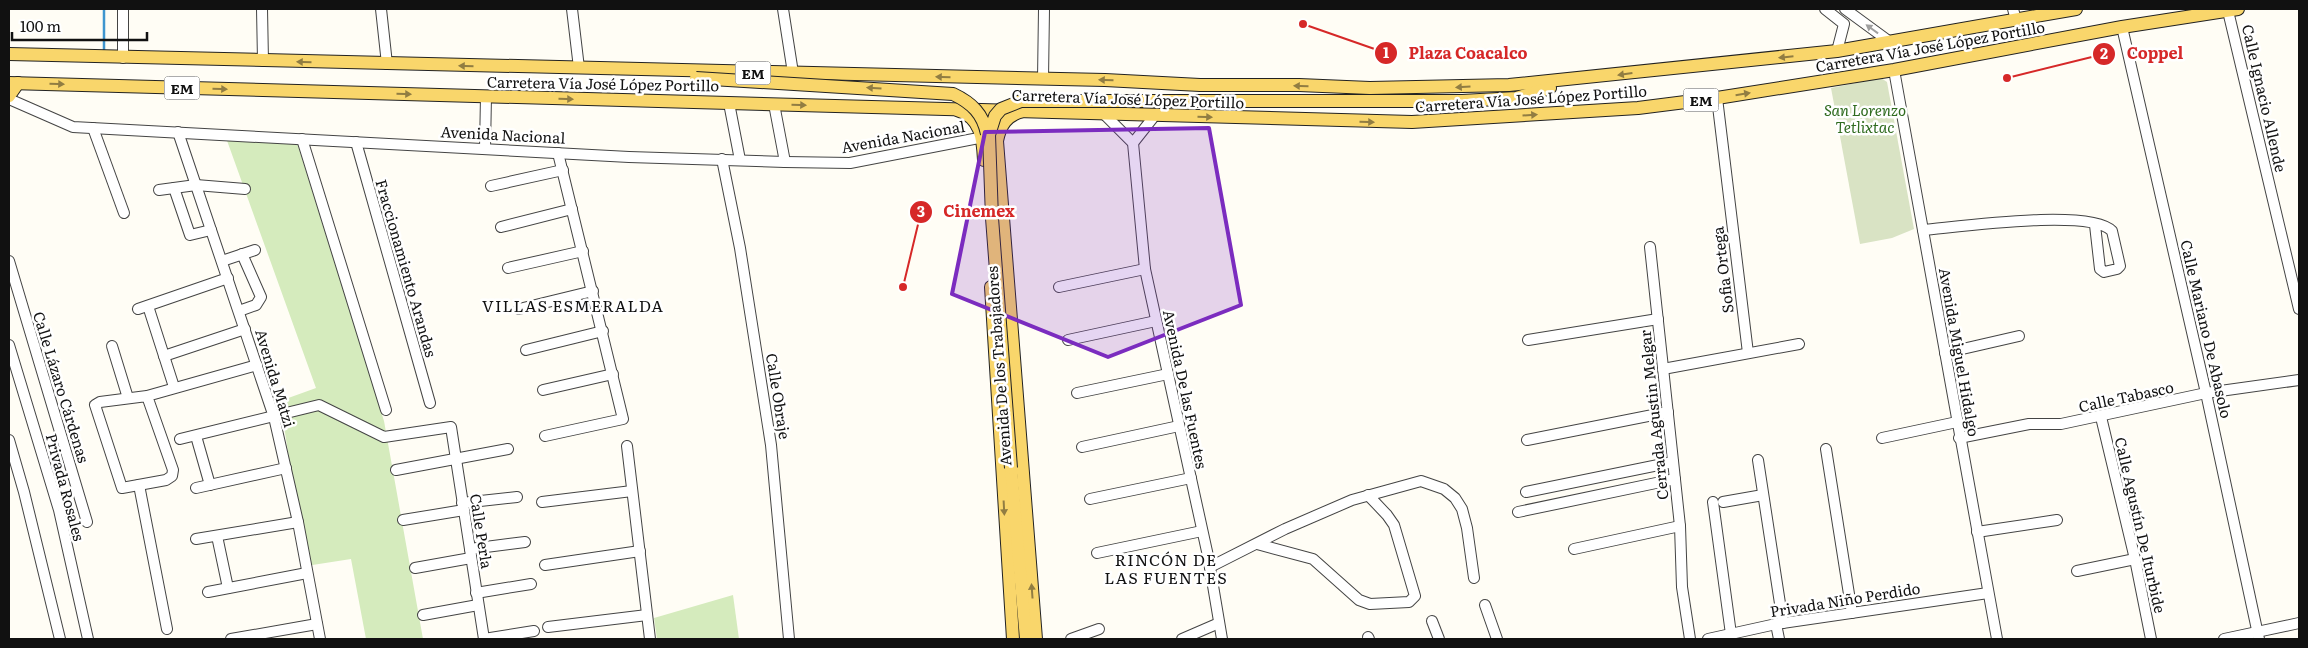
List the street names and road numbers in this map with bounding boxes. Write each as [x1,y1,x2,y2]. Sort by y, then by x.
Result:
street label: Carretera Vía José López Portillo [1814,14,2047,78]
street label: Calle Ignacio Allende [2237,22,2293,174]
road number: EM [736,62,770,84]
street label: Carretera Vía José López Portillo [487,69,720,97]
road number: EM [164,76,200,100]
street label: Carretera Vía José López Portillo [1414,78,1648,118]
street label: Carretera Vía José López Portillo [1011,82,1245,114]
road number: EM [1684,88,1718,112]
street label: Avenida Nacional [839,114,967,158]
street label: Avenida Nacional [440,119,566,149]
street label: Fraccionamiento Arandas [371,176,444,360]
street label: Sofia Ortega [1705,224,1739,315]
street label: Calle Mariano De Abasolo [2175,238,2239,421]
street label: Avenida De los Trabajadores [980,265,1016,467]
street label: Avenida Miguel Hidalgo [1934,266,1986,438]
street label: Avenida De las Fuentes [1158,307,1214,471]
street label: Calle Lázaro Cárdenas [28,308,96,466]
street label: Avenida Matzi [250,326,302,430]
street label: Cerrada Agustin Melgar [1633,329,1673,501]
street label: Calle Obraje [761,351,797,441]
street label: Calle Tabasco [2076,375,2176,417]
street label: Privada Rosales [41,431,91,544]
street label: Calle Agustín De Iturbide [2110,435,2172,615]
street label: Calle Perla [465,492,499,571]
street label: Privada Niño Perdido [1768,576,1922,622]

